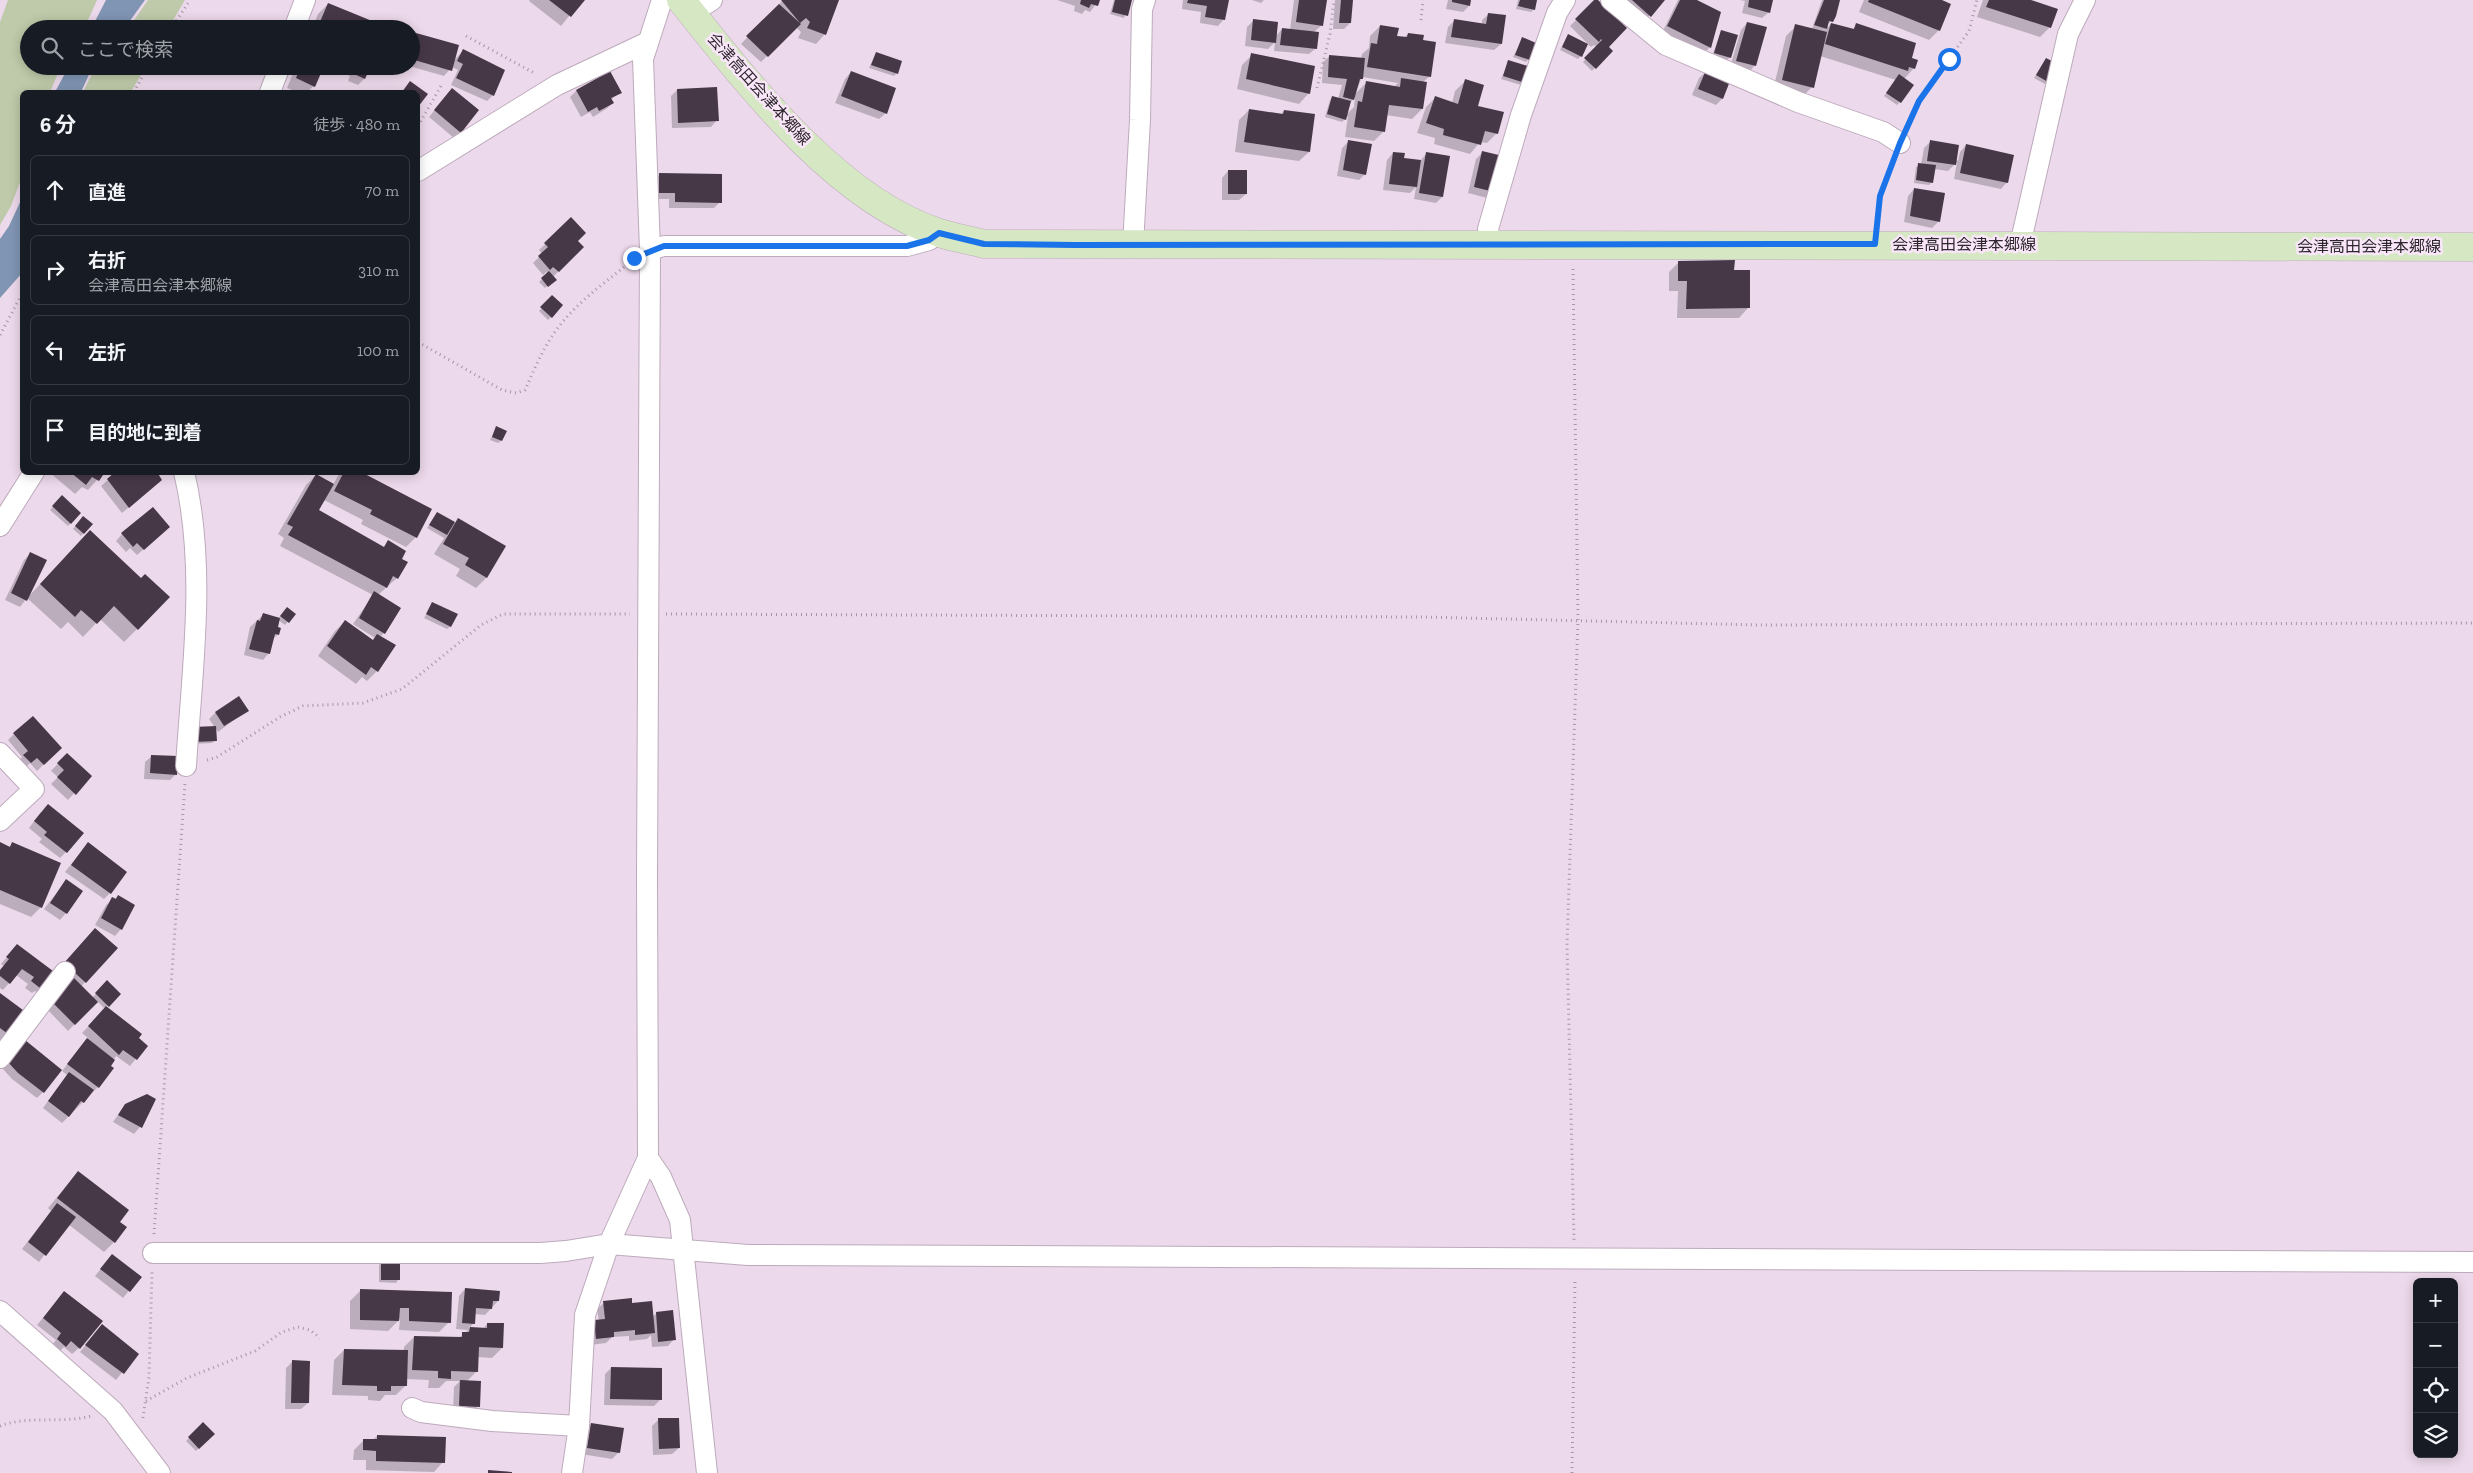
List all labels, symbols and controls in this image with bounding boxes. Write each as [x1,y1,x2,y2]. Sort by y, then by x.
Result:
search box [20,20,420,75]
street label: 会津高田会津本郷線 [704,29,814,149]
icon: search [38,34,66,62]
text: ここで検索 [78,38,173,61]
route start [1938,48,1961,71]
text: 6 分 [40,112,76,137]
text: 徒歩 · 480 m [313,115,400,134]
icon: ahead [41,176,69,204]
text: 直進 [88,181,126,204]
text: 70 m [365,181,399,200]
street label: 会津高田会津本郷線 [1892,235,2036,254]
street label: 会津高田会津本郷線 [2297,237,2441,256]
route end [623,247,646,270]
text: 右折 [88,249,126,272]
icon: right [41,256,69,284]
text: 310 m [358,261,399,280]
text: 会津高田会津本郷線 [88,276,232,295]
icon: left [41,336,69,364]
text: 左折 [88,341,126,364]
text: 100 m [357,341,399,360]
icon: arrive [41,416,69,444]
text: 目的地に到着 [88,421,202,444]
map controls [2413,1278,2458,1458]
button: + [2413,1278,2458,1323]
button: − [2413,1323,2458,1368]
button: locate [2413,1368,2458,1413]
button: layers [2413,1413,2458,1458]

